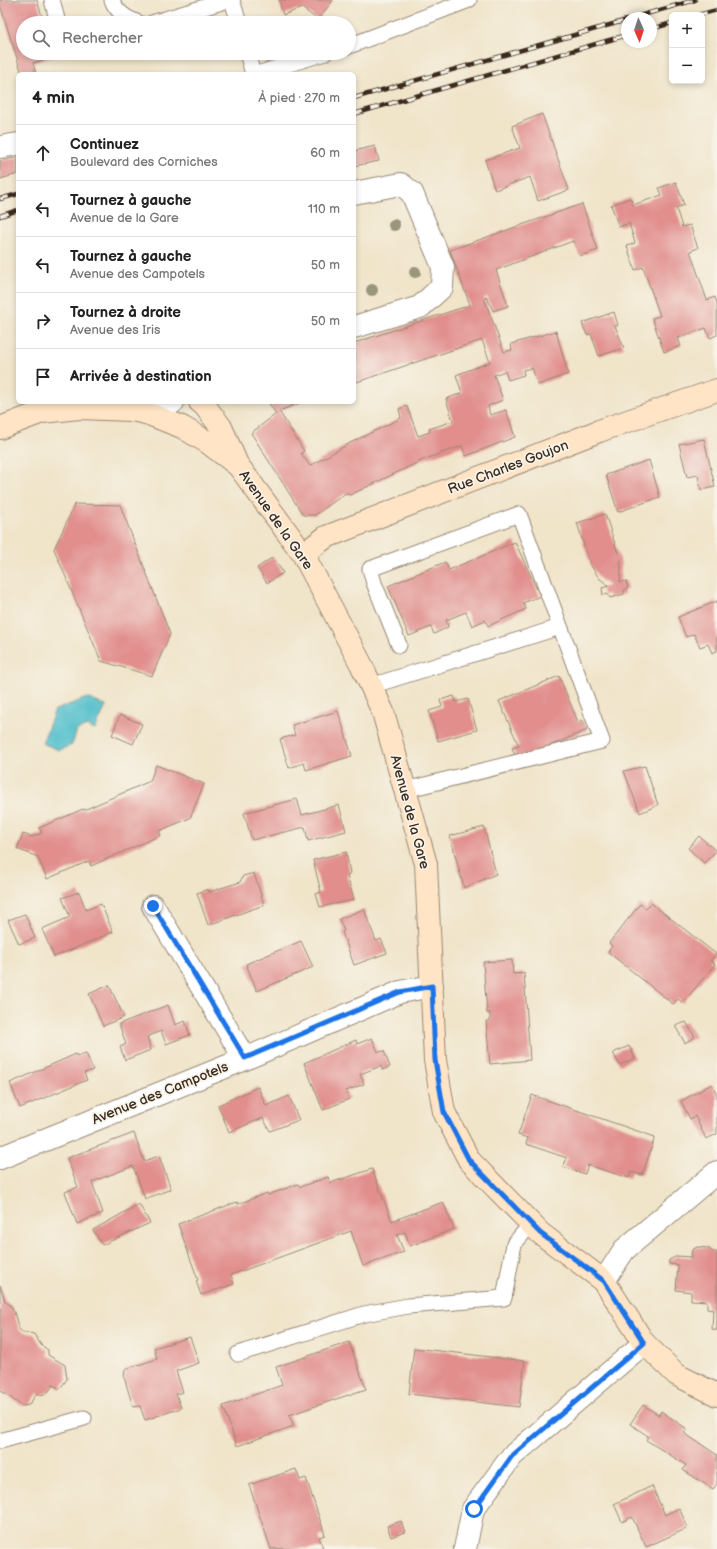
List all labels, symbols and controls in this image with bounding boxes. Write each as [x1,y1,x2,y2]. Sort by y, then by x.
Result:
north arrow [621,12,657,48]
map controls [669,12,705,84]
button: + [669,12,705,48]
search box [16,16,356,60]
icon: search [30,27,52,49]
text: Rechercher [62,29,142,48]
button: − [669,48,705,84]
text: 4 min [32,88,75,108]
text: À pied · 270 m [258,90,340,106]
text: Continuez [70,135,139,154]
icon: ahead [32,142,54,164]
text: 60 m [310,145,340,161]
text: Boulevard des Corniches [70,154,218,170]
text: Tournez à gauche [70,191,191,210]
icon: left [32,198,54,220]
text: 110 m [308,201,340,217]
text: Avenue de la Gare [70,210,179,226]
text: Tournez à gauche [70,247,191,266]
icon: left [32,254,54,276]
text: 50 m [311,257,340,273]
text: Avenue des Campotels [70,266,205,282]
text: Tournez à droite [70,303,181,322]
icon: right [32,310,54,332]
text: 50 m [311,313,340,329]
text: Avenue des Iris [70,322,160,338]
icon: arrive [32,366,54,388]
text: Arrivée à destination [70,367,212,386]
street label: Rue Charles Goujon [445,436,571,498]
street label: Avenue de la Gare [235,467,317,573]
street label: Avenue de la Gare [387,753,433,871]
route end [144,897,162,915]
street label: Avenue des Campotels [89,1058,231,1128]
route start [465,1500,483,1518]

